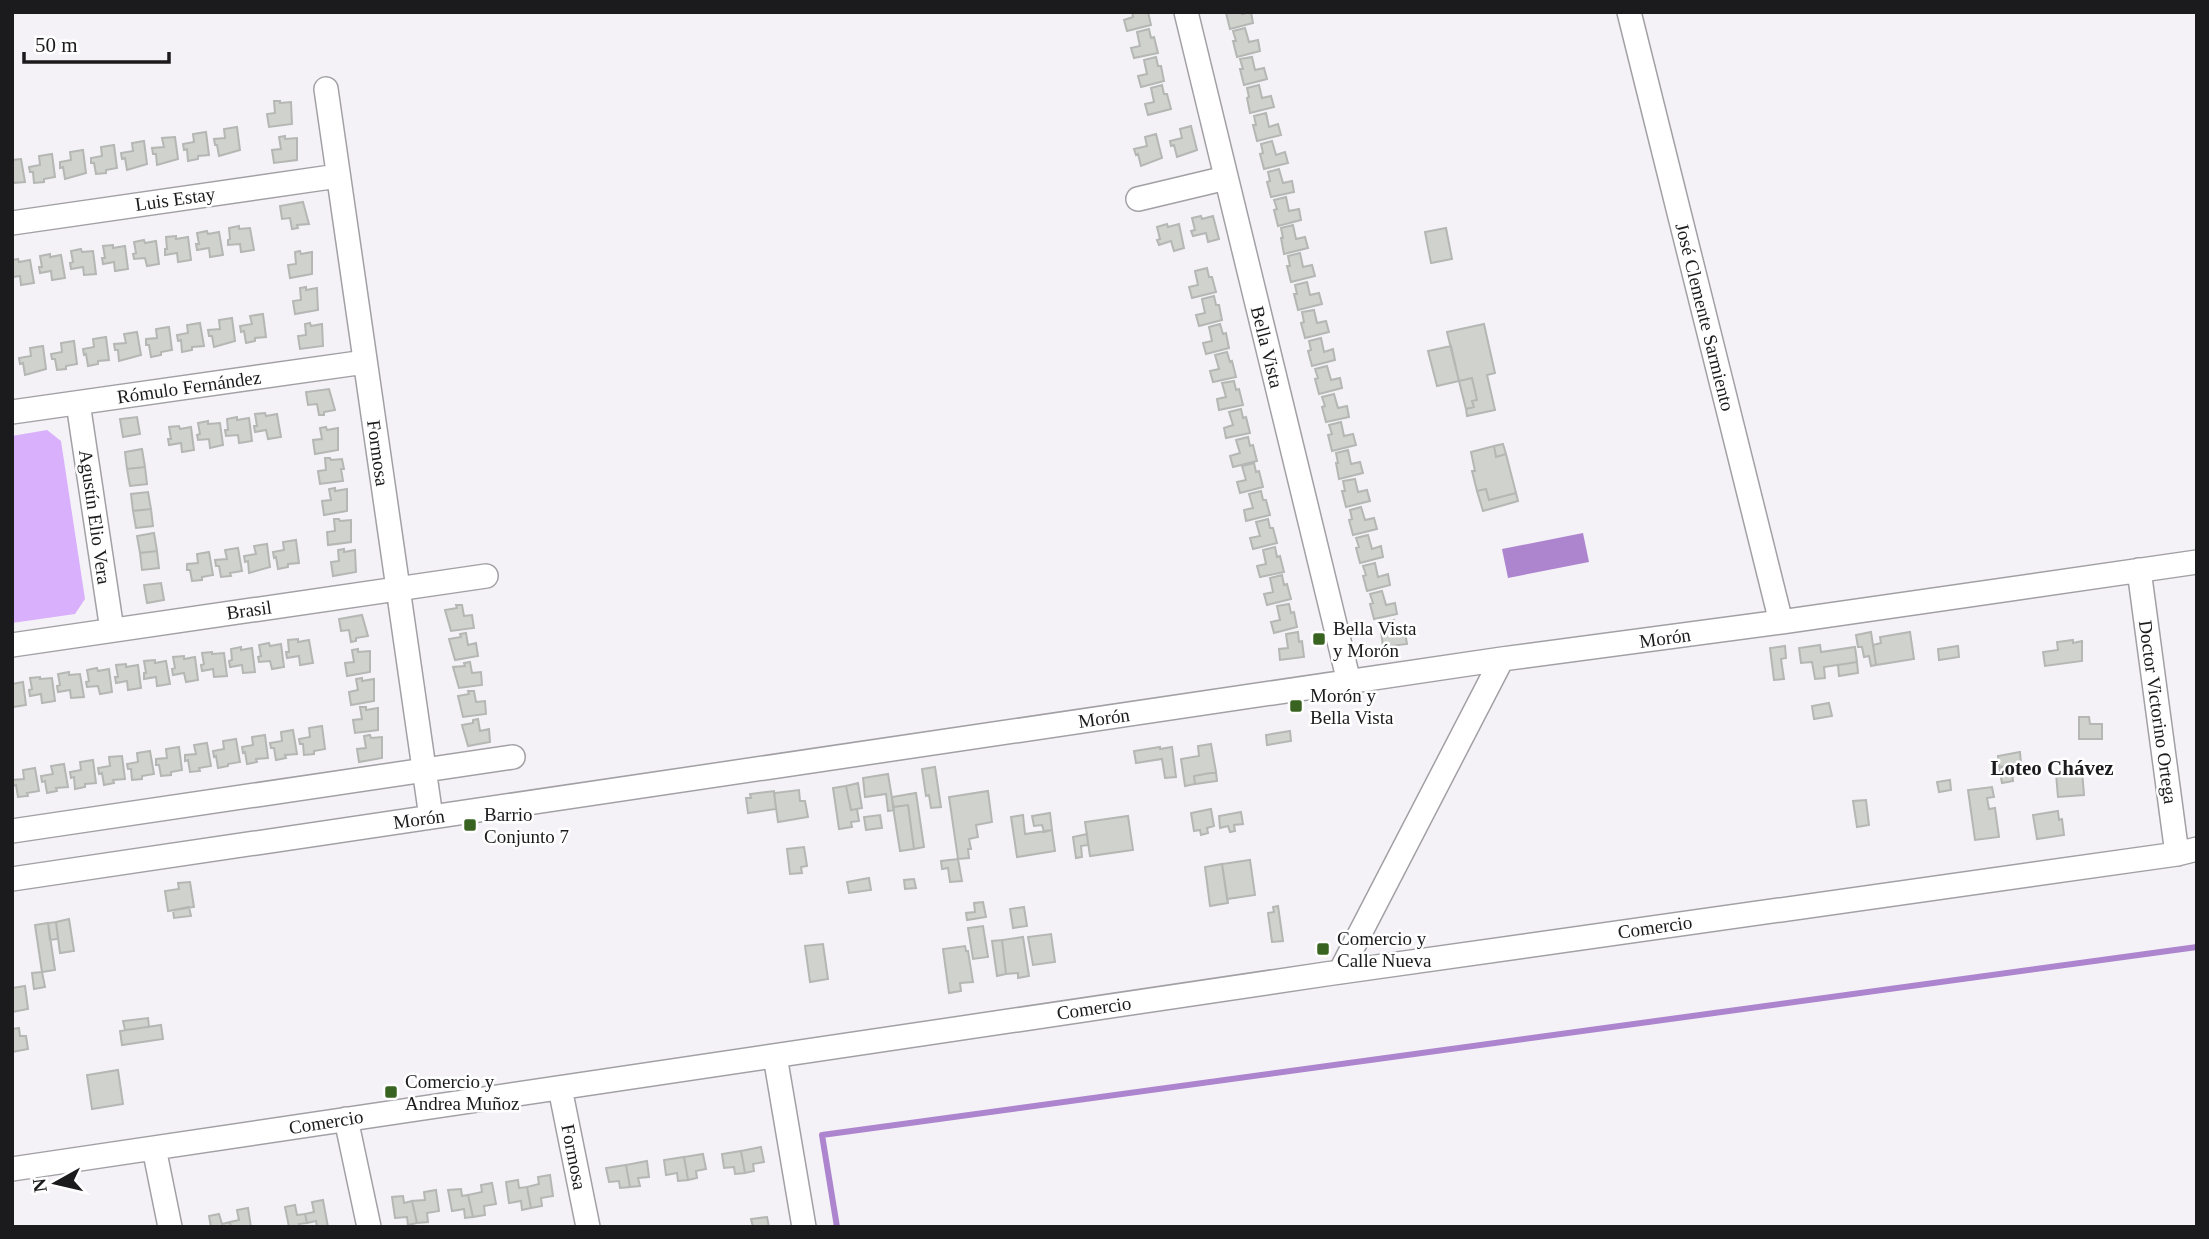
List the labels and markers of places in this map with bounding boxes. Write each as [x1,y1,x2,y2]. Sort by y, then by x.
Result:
place label: Bella Vista y Morón [1333,618,1417,661]
marker: Bella Vista y Morón [1311,631,1327,647]
place label: Morón y Bella Vista [1310,685,1394,728]
marker: Morón y Bella Vista [1288,698,1304,714]
place label: Barrio Conjunto 7 [484,804,569,847]
marker: Barrio Conjunto 7 [462,817,478,833]
place label: Comercio y Calle Nueva [1337,928,1432,971]
marker: Comercio y Calle Nueva [1315,941,1331,957]
place label: Comercio y Andrea Muñoz [405,1071,520,1114]
marker: Comercio y Andrea Muñoz [383,1084,399,1100]

